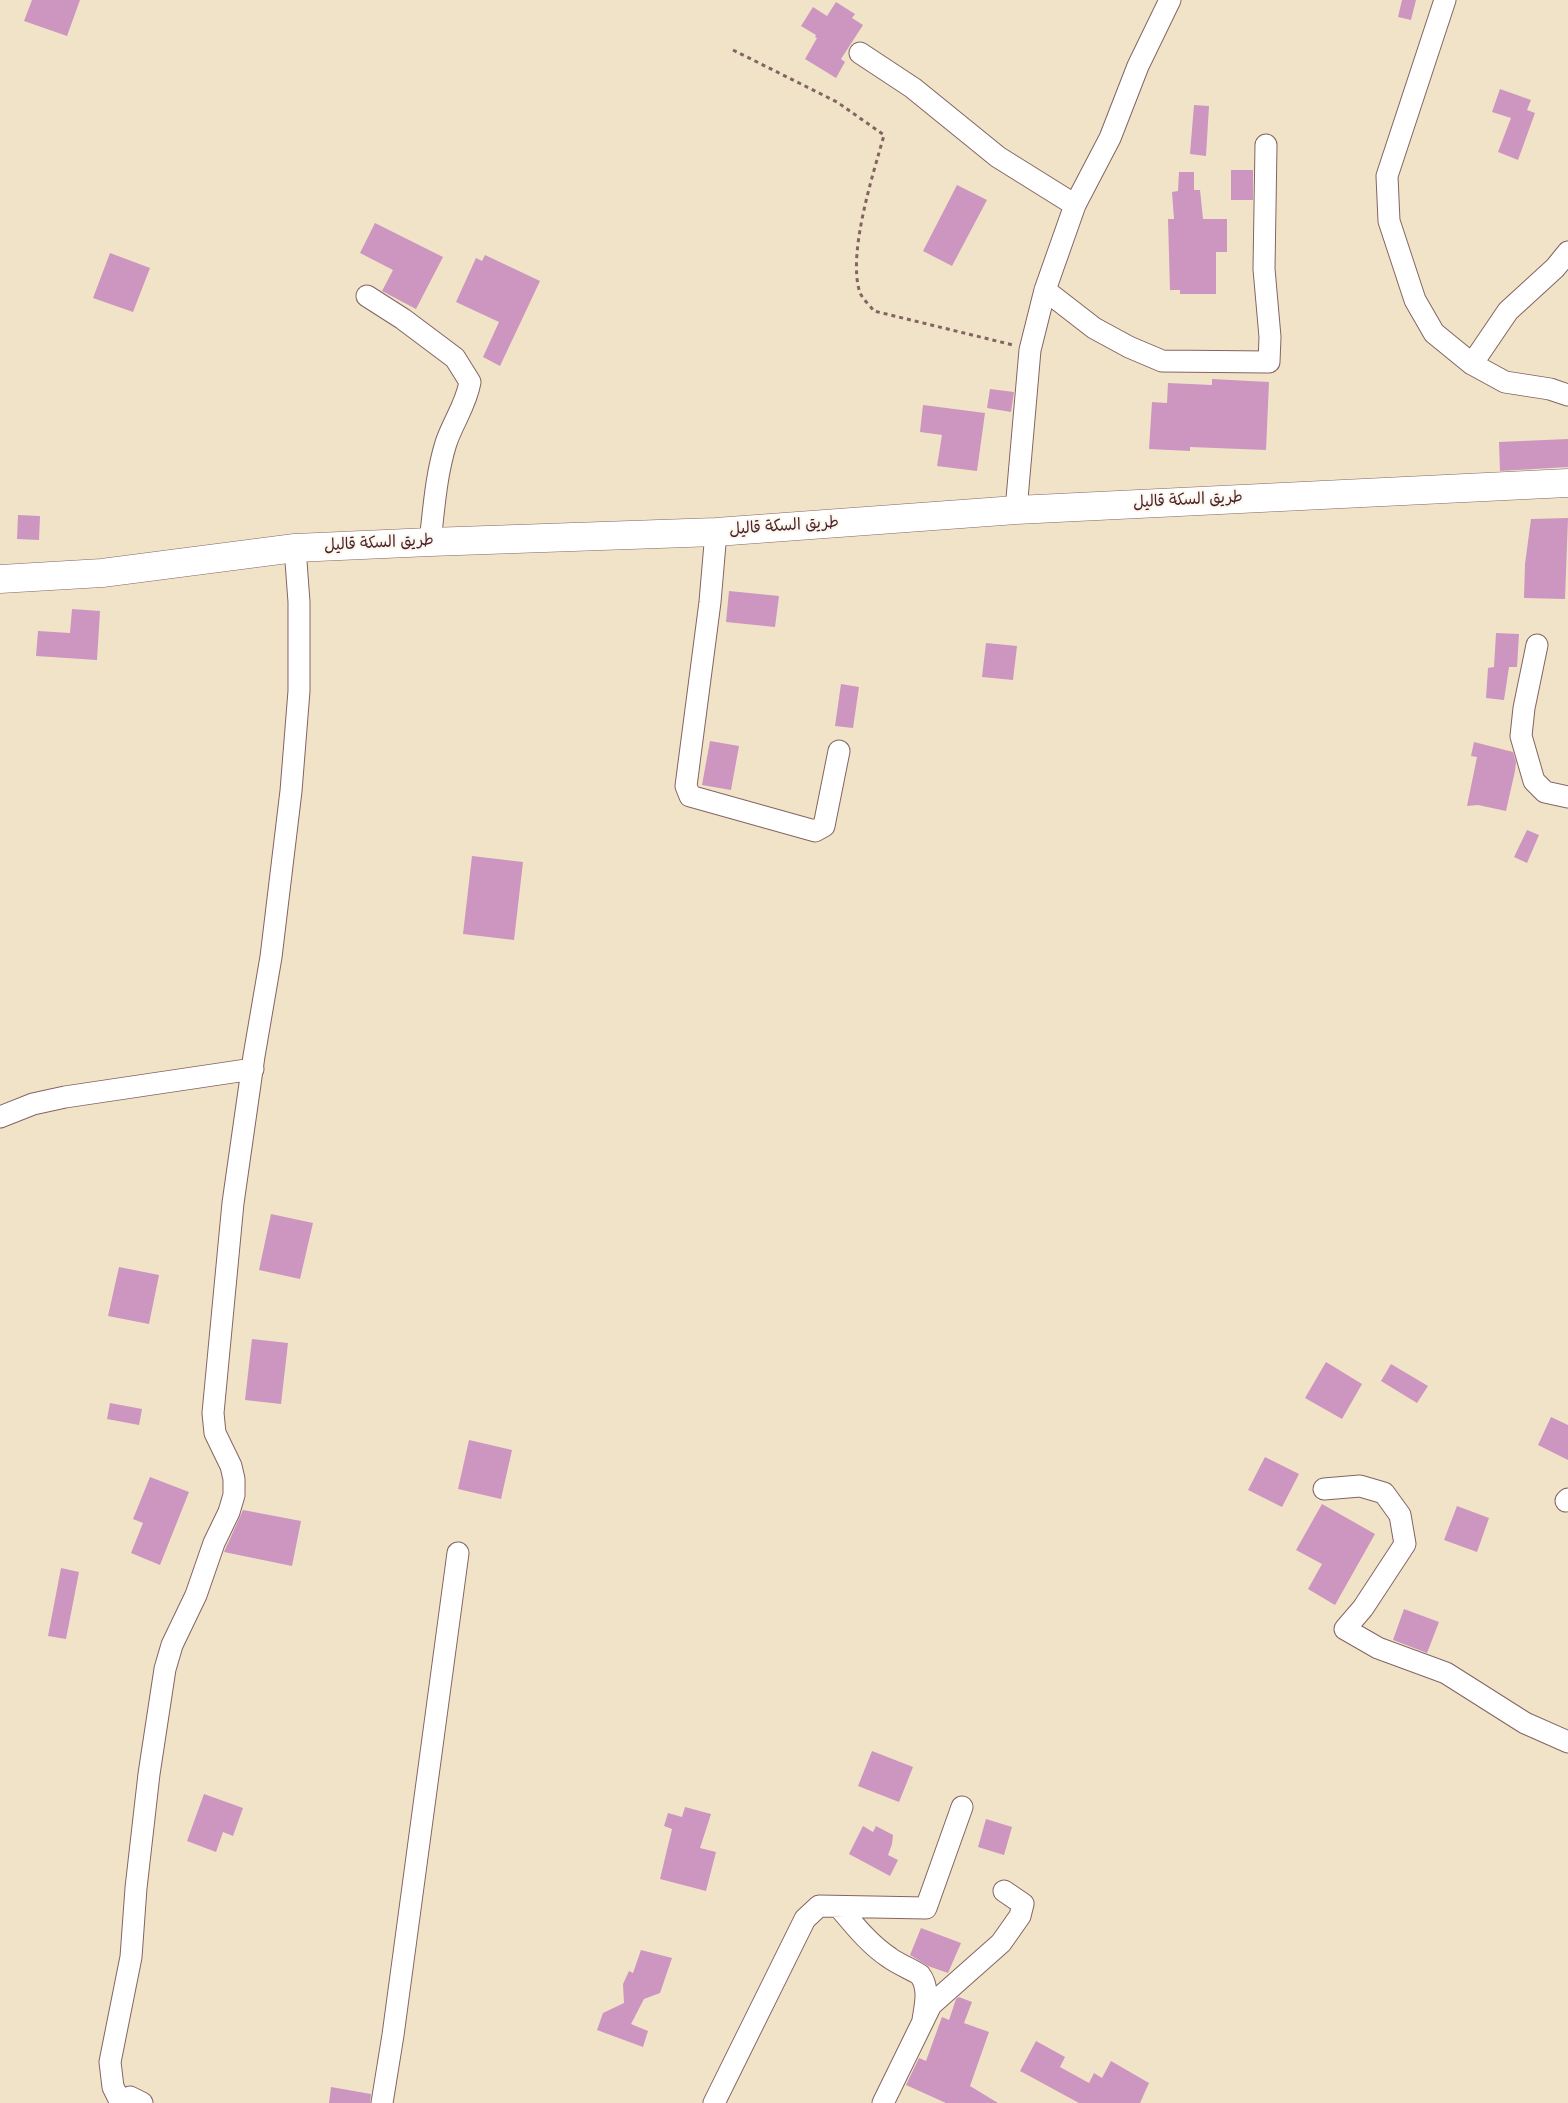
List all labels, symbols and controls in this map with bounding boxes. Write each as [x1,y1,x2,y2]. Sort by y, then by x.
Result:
street label: طريق السكة قاليل [1133,489,1243,513]
street label: طريق السكة قاليل [729,514,839,540]
street label: طريق السكة قاليل [324,532,434,556]

